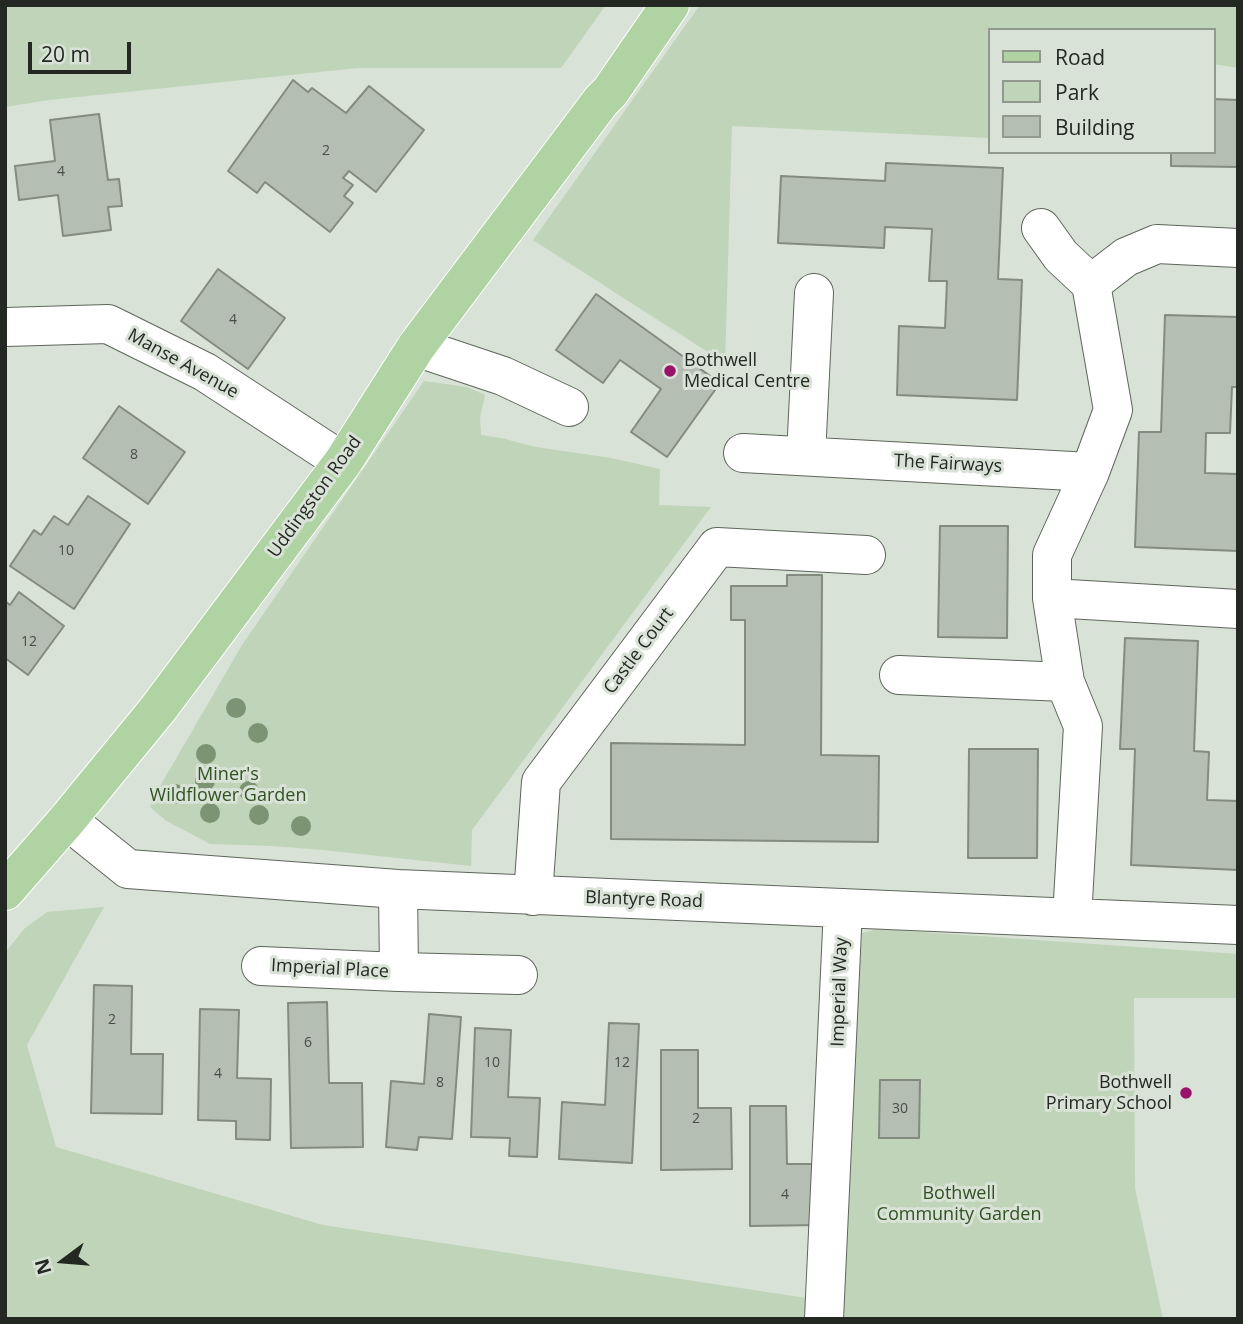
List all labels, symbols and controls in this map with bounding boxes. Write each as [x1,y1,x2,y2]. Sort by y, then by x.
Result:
scale bar [32,28,135,72]
legend [988,28,1215,154]
text: 20 m [41,40,90,68]
text: Road [1055,43,1105,71]
text: Park [1055,78,1099,106]
text: Building [1055,113,1134,141]
house number: 2 [322,143,330,159]
house number: 4 [57,164,65,180]
house number: 4 [229,312,237,328]
street label: Manse Avenue [124,325,242,403]
place label: Bothwell Medical Centre [684,350,810,392]
marker: Bothwell Medical Centre [662,363,678,379]
street label: Uddingston Road [264,432,366,562]
house number: 8 [130,447,138,463]
street label: The Fairways [893,450,1003,478]
house number: 10 [58,543,74,559]
street label: Castle Court [599,604,679,698]
house number: 12 [21,634,37,650]
park label: Miner's Wildflower Garden [150,764,306,806]
street label: Blantyre Road [585,887,703,913]
street label: Imperial Way [827,937,853,1047]
street label: Imperial Place [270,955,390,983]
house number: 2 [108,1012,116,1028]
house number: 6 [304,1035,312,1051]
house number: 10 [484,1055,500,1071]
house number: 12 [614,1055,630,1071]
house number: 4 [214,1066,222,1082]
place label: Bothwell Primary School [1046,1072,1172,1114]
house number: 8 [436,1075,444,1091]
marker: Bothwell Primary School [1178,1085,1194,1101]
house number: 30 [892,1101,908,1117]
house number: 2 [692,1111,700,1127]
park label: Bothwell Community Garden [877,1183,1041,1226]
house number: 4 [781,1187,789,1203]
north arrow [28,1226,98,1296]
text: N [28,1256,57,1278]

